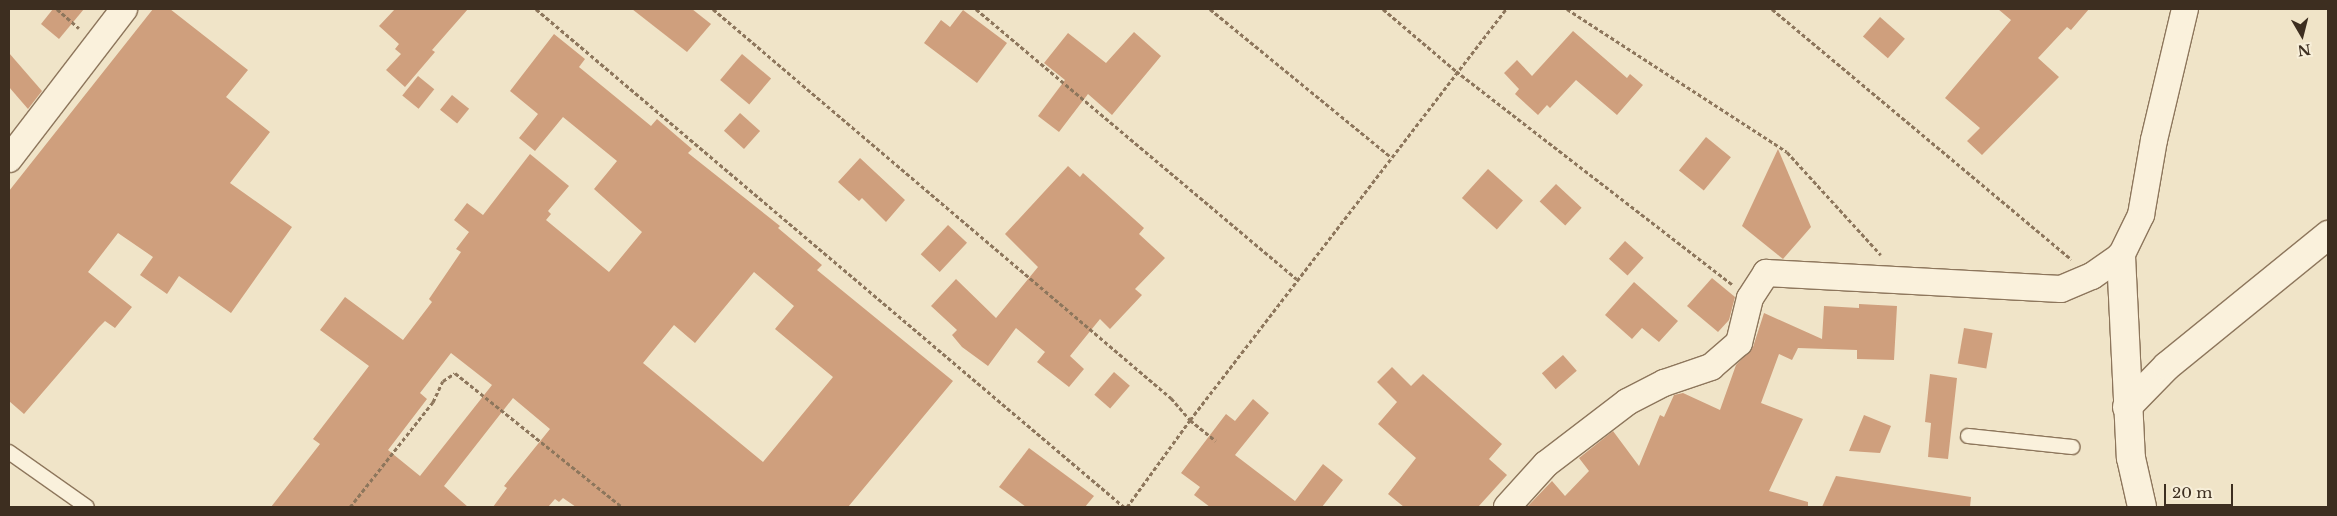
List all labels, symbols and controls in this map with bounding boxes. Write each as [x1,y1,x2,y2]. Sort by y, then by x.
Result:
north arrow [2277,10,2327,60]
text: N [2296,40,2312,60]
scale bar [2167,474,2236,506]
text: 20 m [2172,483,2212,502]

